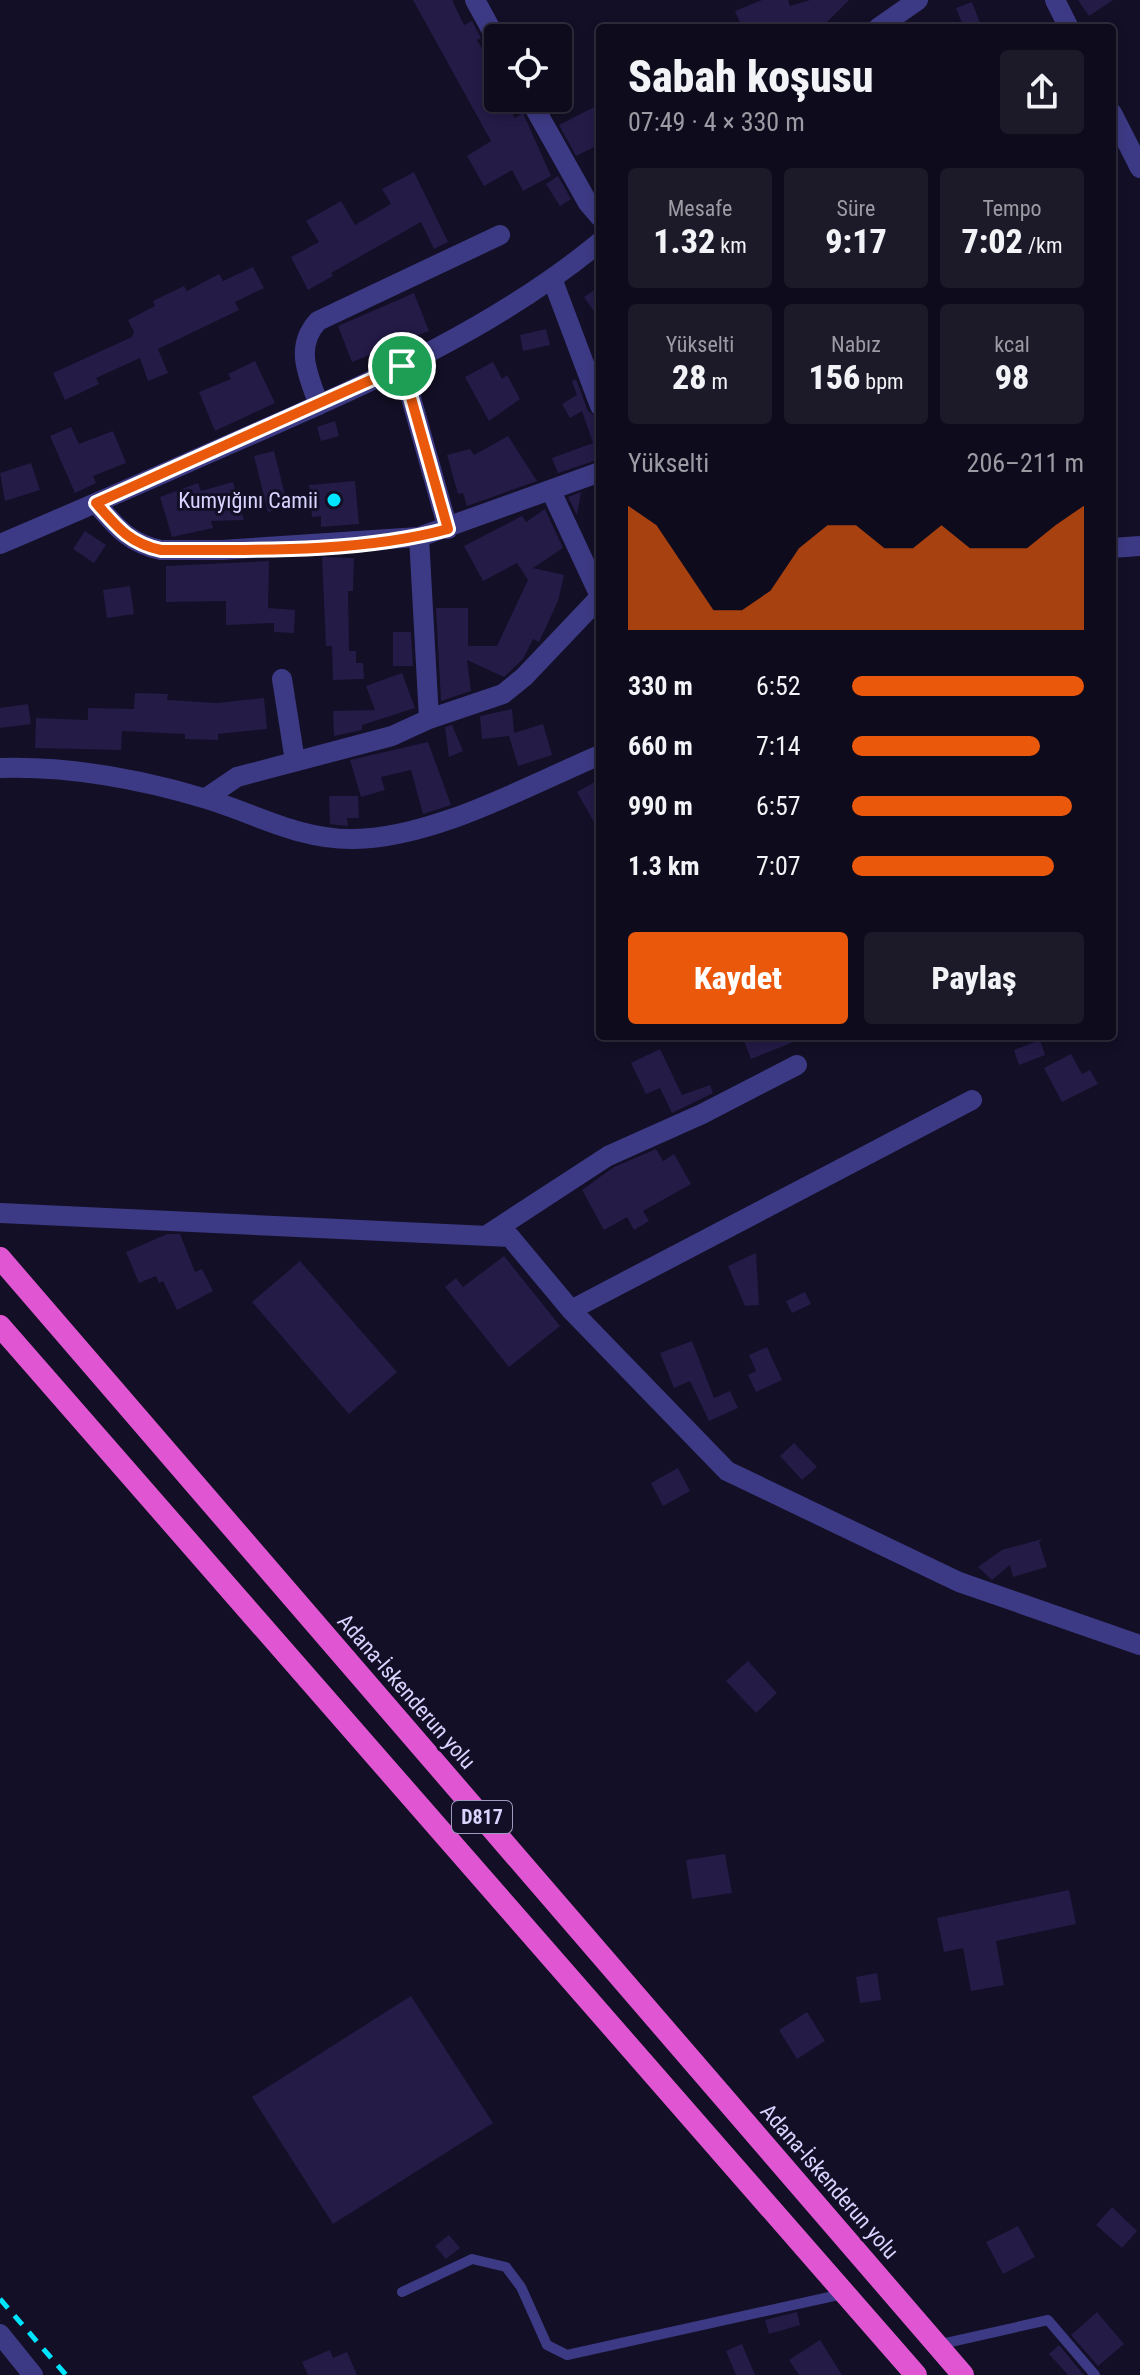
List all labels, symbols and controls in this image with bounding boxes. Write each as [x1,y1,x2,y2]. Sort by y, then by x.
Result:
map controls [484,24,572,112]
button: locate [484,24,572,112]
button: share [1000,50,1084,134]
text: Sabah koşusu [628,51,873,103]
text: 07:49 · 4 × 330 m [628,107,805,137]
text: Mesafe [668,196,732,221]
text: Süre [837,196,875,221]
text: Tempo [982,196,1042,221]
text: 1.32 [653,221,715,261]
text: 9:17 [825,221,887,261]
text: 7:02 [961,221,1023,261]
text: km [715,233,747,258]
text: /km [1023,233,1063,258]
pin [368,332,436,400]
text: Yükselti [666,332,734,357]
text: Nabız [831,332,881,357]
text: kcal [994,332,1030,357]
icon: arrive [380,344,424,388]
text: 28 [672,357,706,397]
text: 156 [808,357,860,397]
text: 98 [995,357,1029,397]
text: m [706,369,728,394]
text: bpm [860,369,904,394]
text: Yükselti [628,448,709,478]
text: 206–211 m [967,448,1084,478]
place label: Kumyığını Camii [178,488,318,513]
marker: Kumyığını Camii [325,491,343,509]
text: 330 m [628,671,693,701]
text: 6:52 [756,671,801,701]
text: 660 m [628,731,693,761]
text: 7:14 [756,731,801,761]
text: 990 m [628,791,693,821]
text: 6:57 [756,791,801,821]
text: 1.3 km [628,851,700,881]
text: 7:07 [756,851,801,881]
button: Kaydet [628,932,848,1024]
button: Paylaş [864,932,1084,1024]
street label: Adana-İskenderun yolu [333,1609,481,1774]
road number: D817 [452,1801,512,1833]
street label: Adana-İskenderun yolu [756,2099,904,2264]

